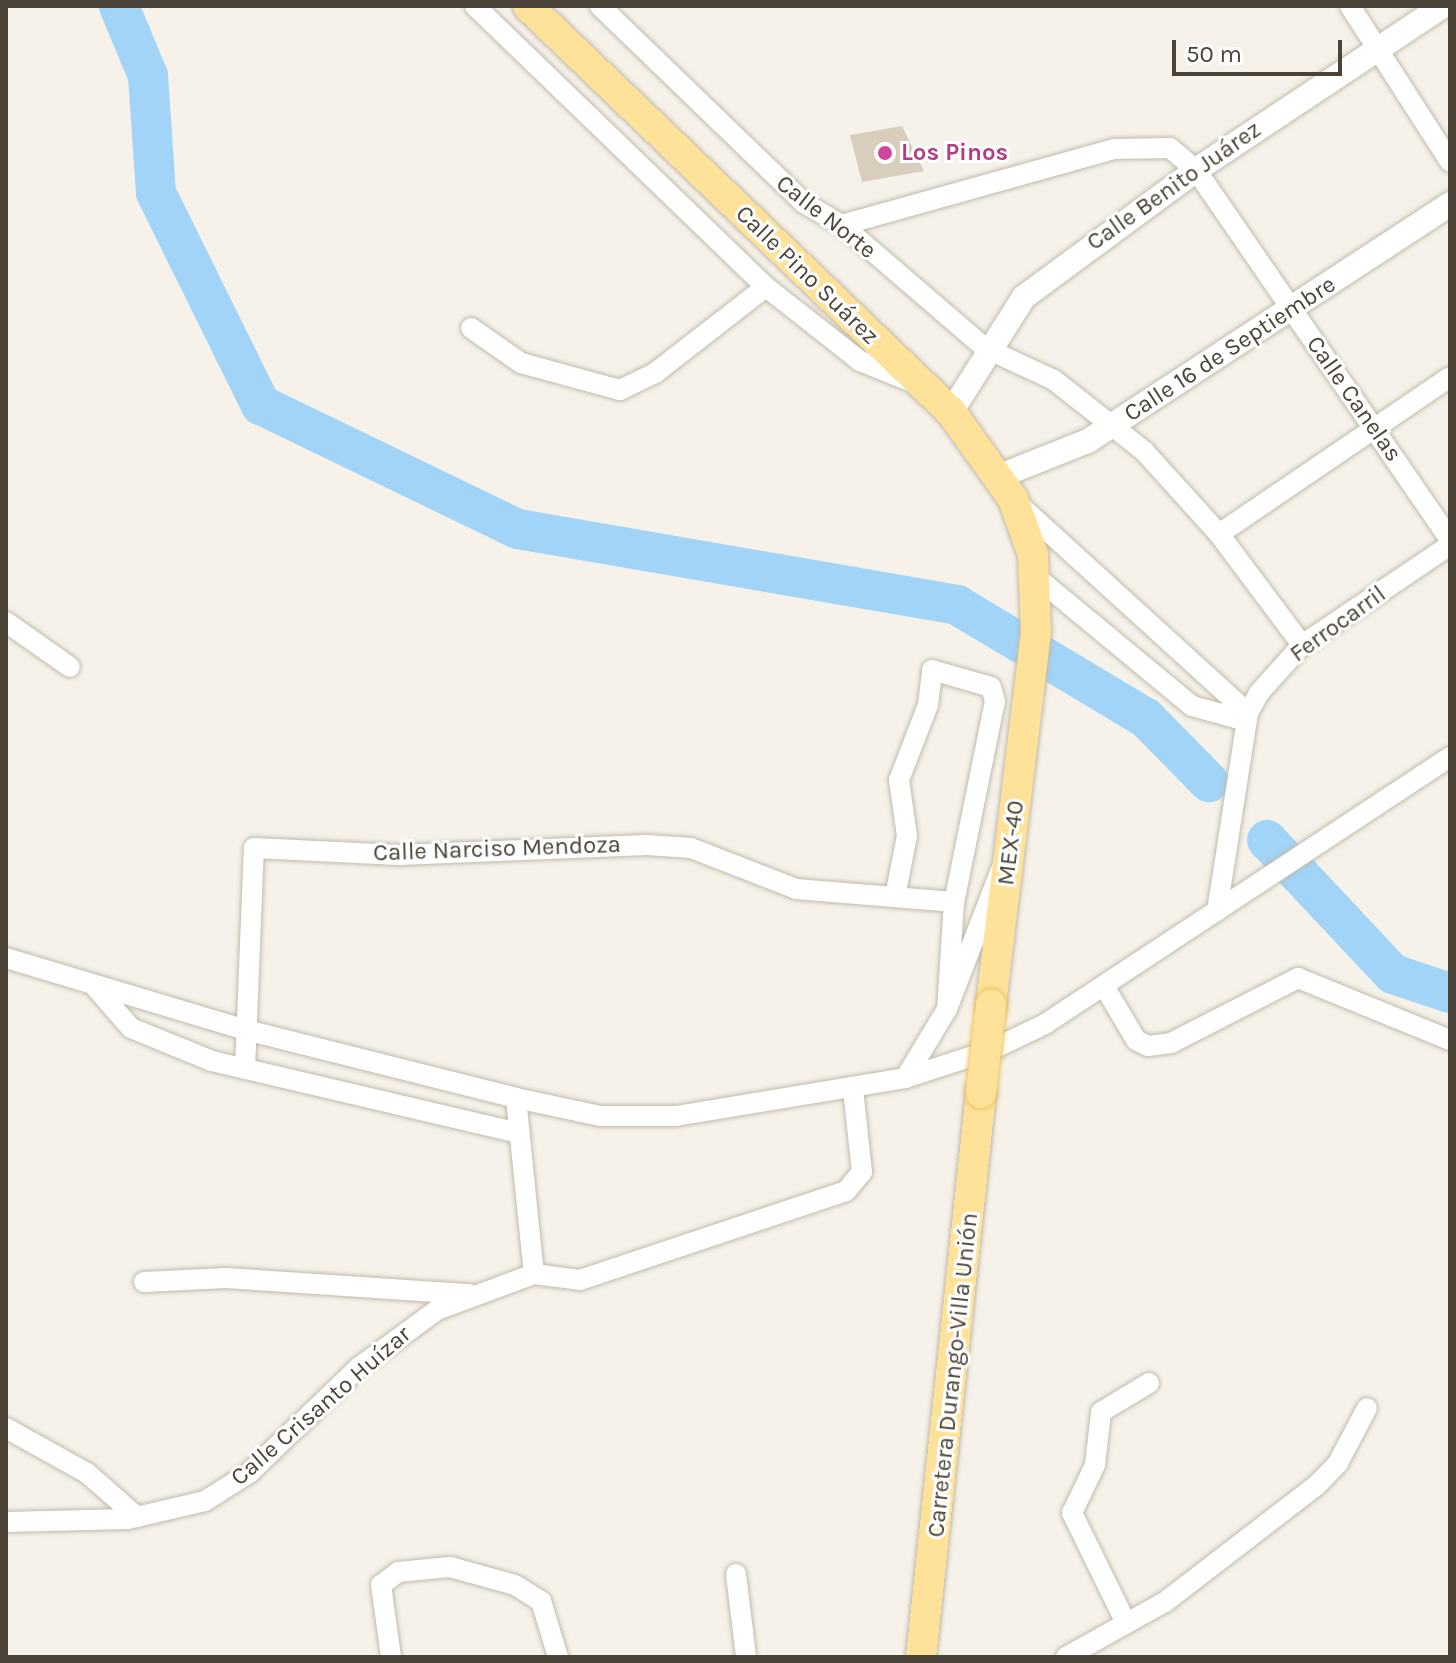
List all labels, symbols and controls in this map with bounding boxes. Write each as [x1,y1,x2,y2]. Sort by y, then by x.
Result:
scale bar [1176,24,1346,74]
text: 50 m [1186,40,1242,68]
street label: Calle Benito Juárez [1081,115,1267,257]
place label: Los Pinos [901,139,1008,167]
marker: Los Pinos [876,144,894,162]
street label: Calle Norte [770,169,882,265]
street label: Calle Pino Suárez [729,199,885,351]
street label: Calle 16 de Septiembre [1119,270,1341,428]
street label: Calle Canelas [1300,331,1408,467]
street label: Ferrocarril [1284,580,1392,668]
street label: MEX-40 [992,799,1030,887]
street label: Calle Narciso Mendoza [373,830,621,868]
street label: Carretera Durango-Villa Unión [922,1211,984,1539]
street label: Calle Crisanto Huízar [225,1320,417,1492]

